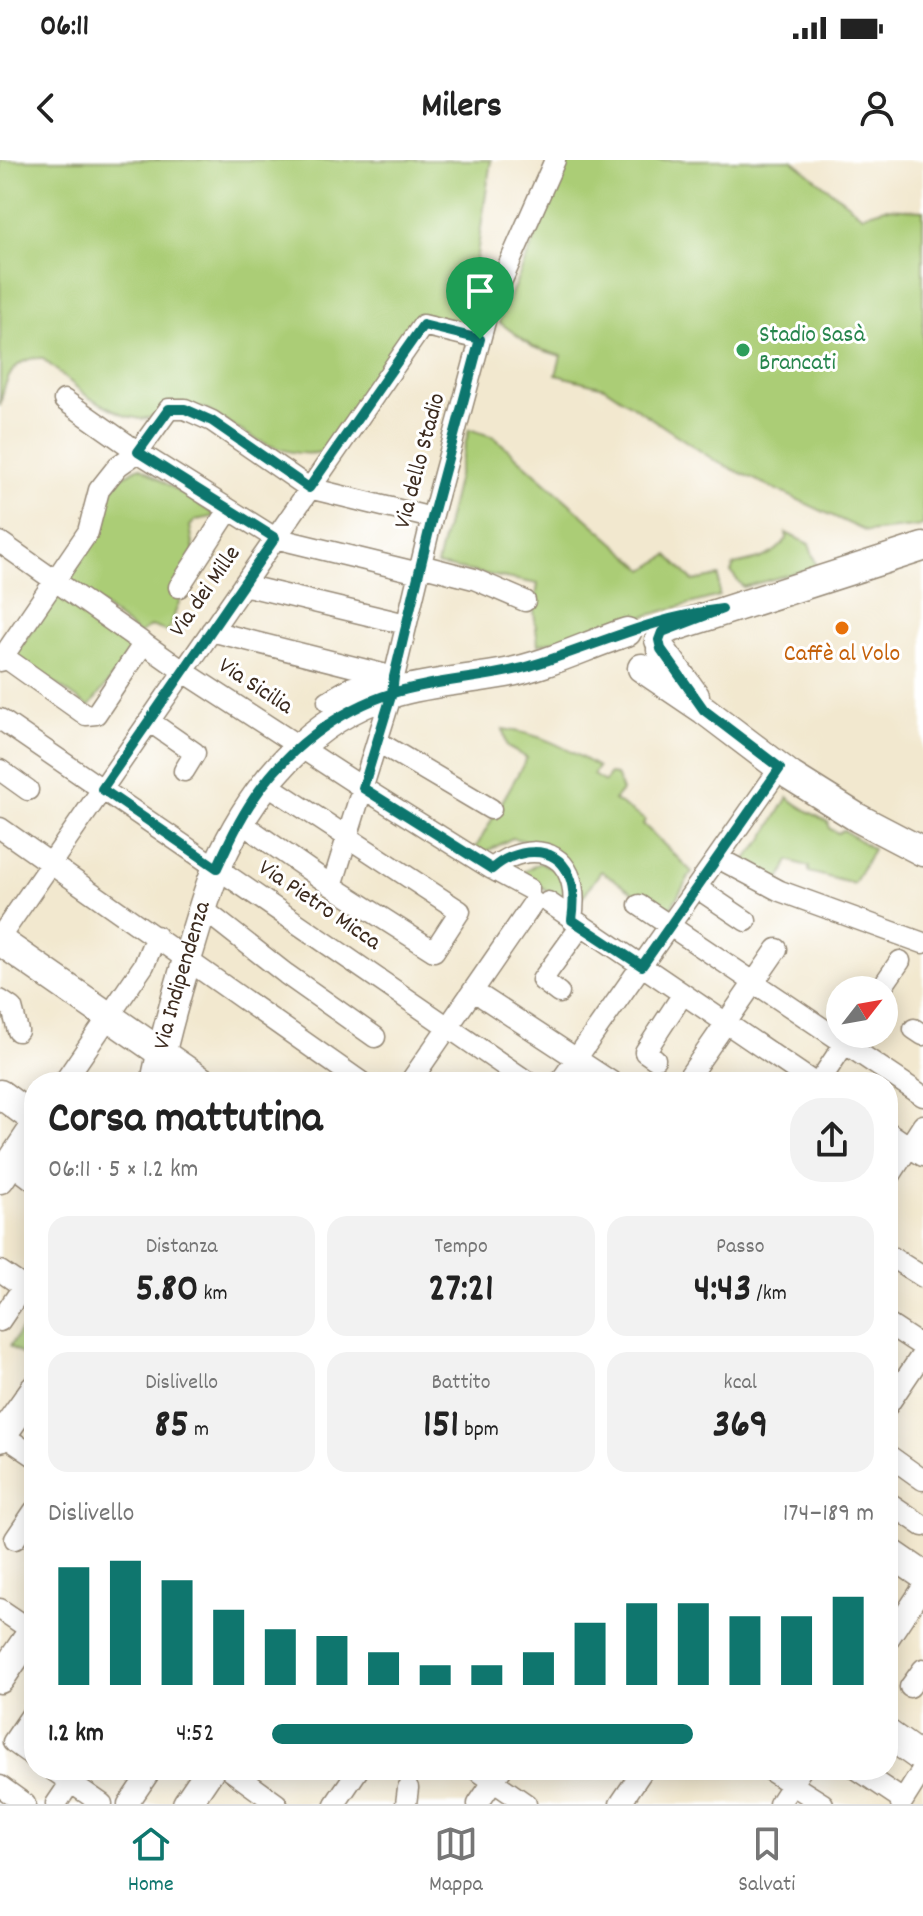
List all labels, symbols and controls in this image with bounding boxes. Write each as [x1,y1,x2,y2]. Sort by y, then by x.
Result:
text: 06:11 [40,7,89,50]
text: Milers [421,82,502,134]
icon: back [24,86,68,130]
icon: person [855,86,899,130]
pin [446,257,514,339]
icon: arrive [458,269,502,313]
place label: Stadio Sasà Brancati [759,319,865,381]
marker: Stadio Sasà Brancati [734,341,752,359]
street label: Via dello Stadio [387,389,455,533]
street label: Via dei Mille [162,539,250,645]
marker: Caffè al Volo [833,619,851,637]
place label: Caffè al Volo [784,638,900,672]
street label: Via Sicilia [211,650,300,724]
street label: Via Pietro Micca [251,852,388,960]
street label: Via Indipendenza [146,896,221,1053]
north arrow [826,976,898,1048]
map controls [826,976,898,1048]
text: Corsa mattutina [48,1090,322,1153]
button: share [790,1098,874,1182]
text: 06:11 · 5 × 1.2 km [48,1152,198,1189]
text: Distanza [146,1232,218,1263]
text: Tempo [434,1232,488,1263]
text: Passo [716,1232,765,1263]
text: 5.80 [136,1263,199,1320]
text: 27:21 [428,1263,494,1320]
text: 4:43 [694,1263,751,1320]
text: km [199,1279,228,1310]
text: /km [751,1279,787,1310]
text: Dislivello [145,1368,218,1399]
text: Battito [432,1368,490,1399]
text: kcal [724,1368,757,1399]
text: 85 [154,1399,189,1456]
text: 151 [423,1399,459,1456]
text: 369 [712,1399,768,1456]
text: m [189,1415,209,1446]
text: bpm [459,1415,499,1446]
text: Dislivello [48,1496,134,1533]
text: 174–189 m [783,1496,874,1533]
text: 1.2 km [48,1716,104,1753]
text: 4:52 [176,1716,215,1753]
tab: Home [128,1822,174,1901]
tab: Mappa [429,1822,483,1901]
tab: Salvati [738,1822,795,1901]

